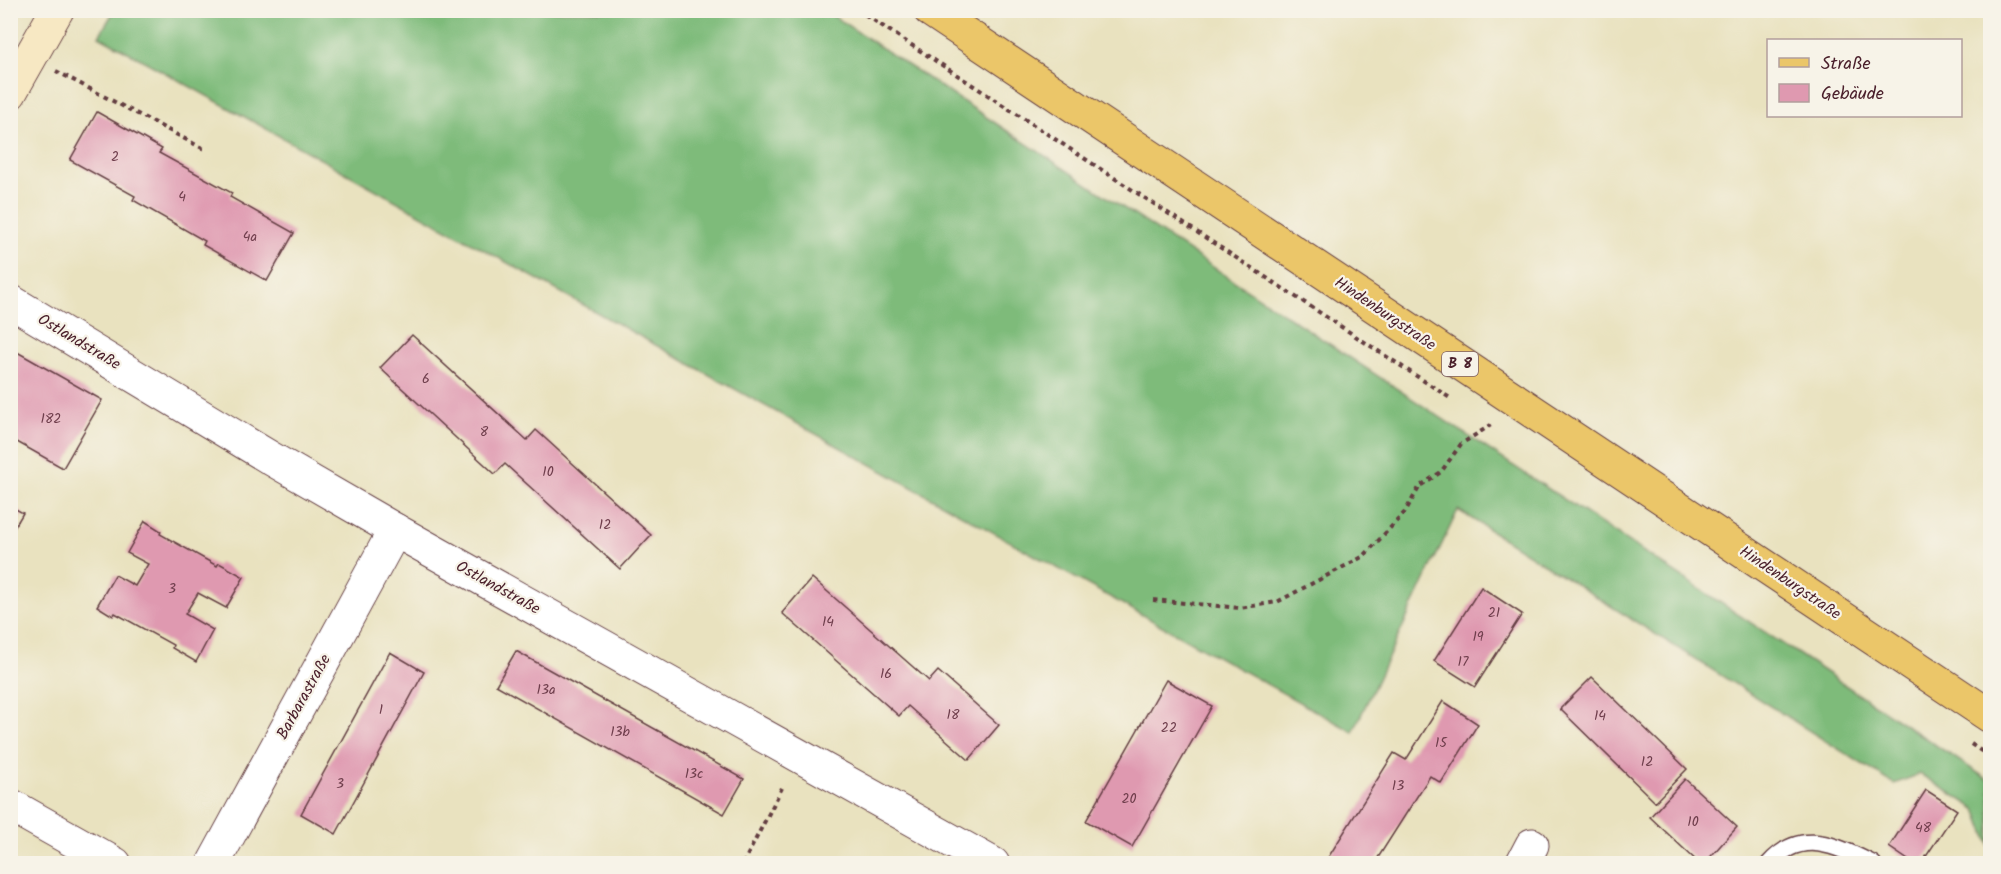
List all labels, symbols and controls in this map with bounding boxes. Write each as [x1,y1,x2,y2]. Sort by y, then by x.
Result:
legend [1767,39,1962,117]
text: Straße [1821,50,1871,79]
text: Gebäude [1821,80,1884,109]
house number: 2 [111,146,119,168]
house number: 4 [178,186,186,208]
house number: 4a [243,226,257,248]
street label: Hindenburgstraße [1329,271,1441,357]
street label: Ostlandstraße [33,307,125,377]
road number: B 8 [1442,352,1478,376]
house number: 6 [422,368,430,390]
house number: 182 [41,408,61,430]
house number: 8 [480,421,489,443]
house number: 10 [542,461,554,483]
house number: 12 [599,514,611,536]
street label: Hindenburgstraße [1734,540,1846,626]
street label: Ostlandstraße [451,554,545,622]
house number: 3 [168,578,176,600]
house number: 21 [1488,602,1500,624]
house number: 14 [822,611,834,633]
house number: 19 [1472,626,1484,648]
street label: Barbarastraße [270,650,338,744]
house number: 17 [1458,651,1469,673]
house number: 16 [880,663,892,685]
house number: 13a [537,679,555,701]
house number: 1 [379,699,383,721]
house number: 18 [947,704,960,726]
house number: 14 [1594,705,1606,727]
house number: 22 [1161,717,1177,739]
house number: 13b [610,721,631,743]
house number: 15 [1435,732,1448,754]
house number: 12 [1641,751,1653,773]
house number: 13c [685,763,703,785]
house number: 3 [336,773,344,795]
house number: 13 [1392,775,1404,797]
house number: 20 [1121,788,1137,810]
house number: 10 [1687,811,1699,833]
house number: 48 [1915,817,1932,839]

